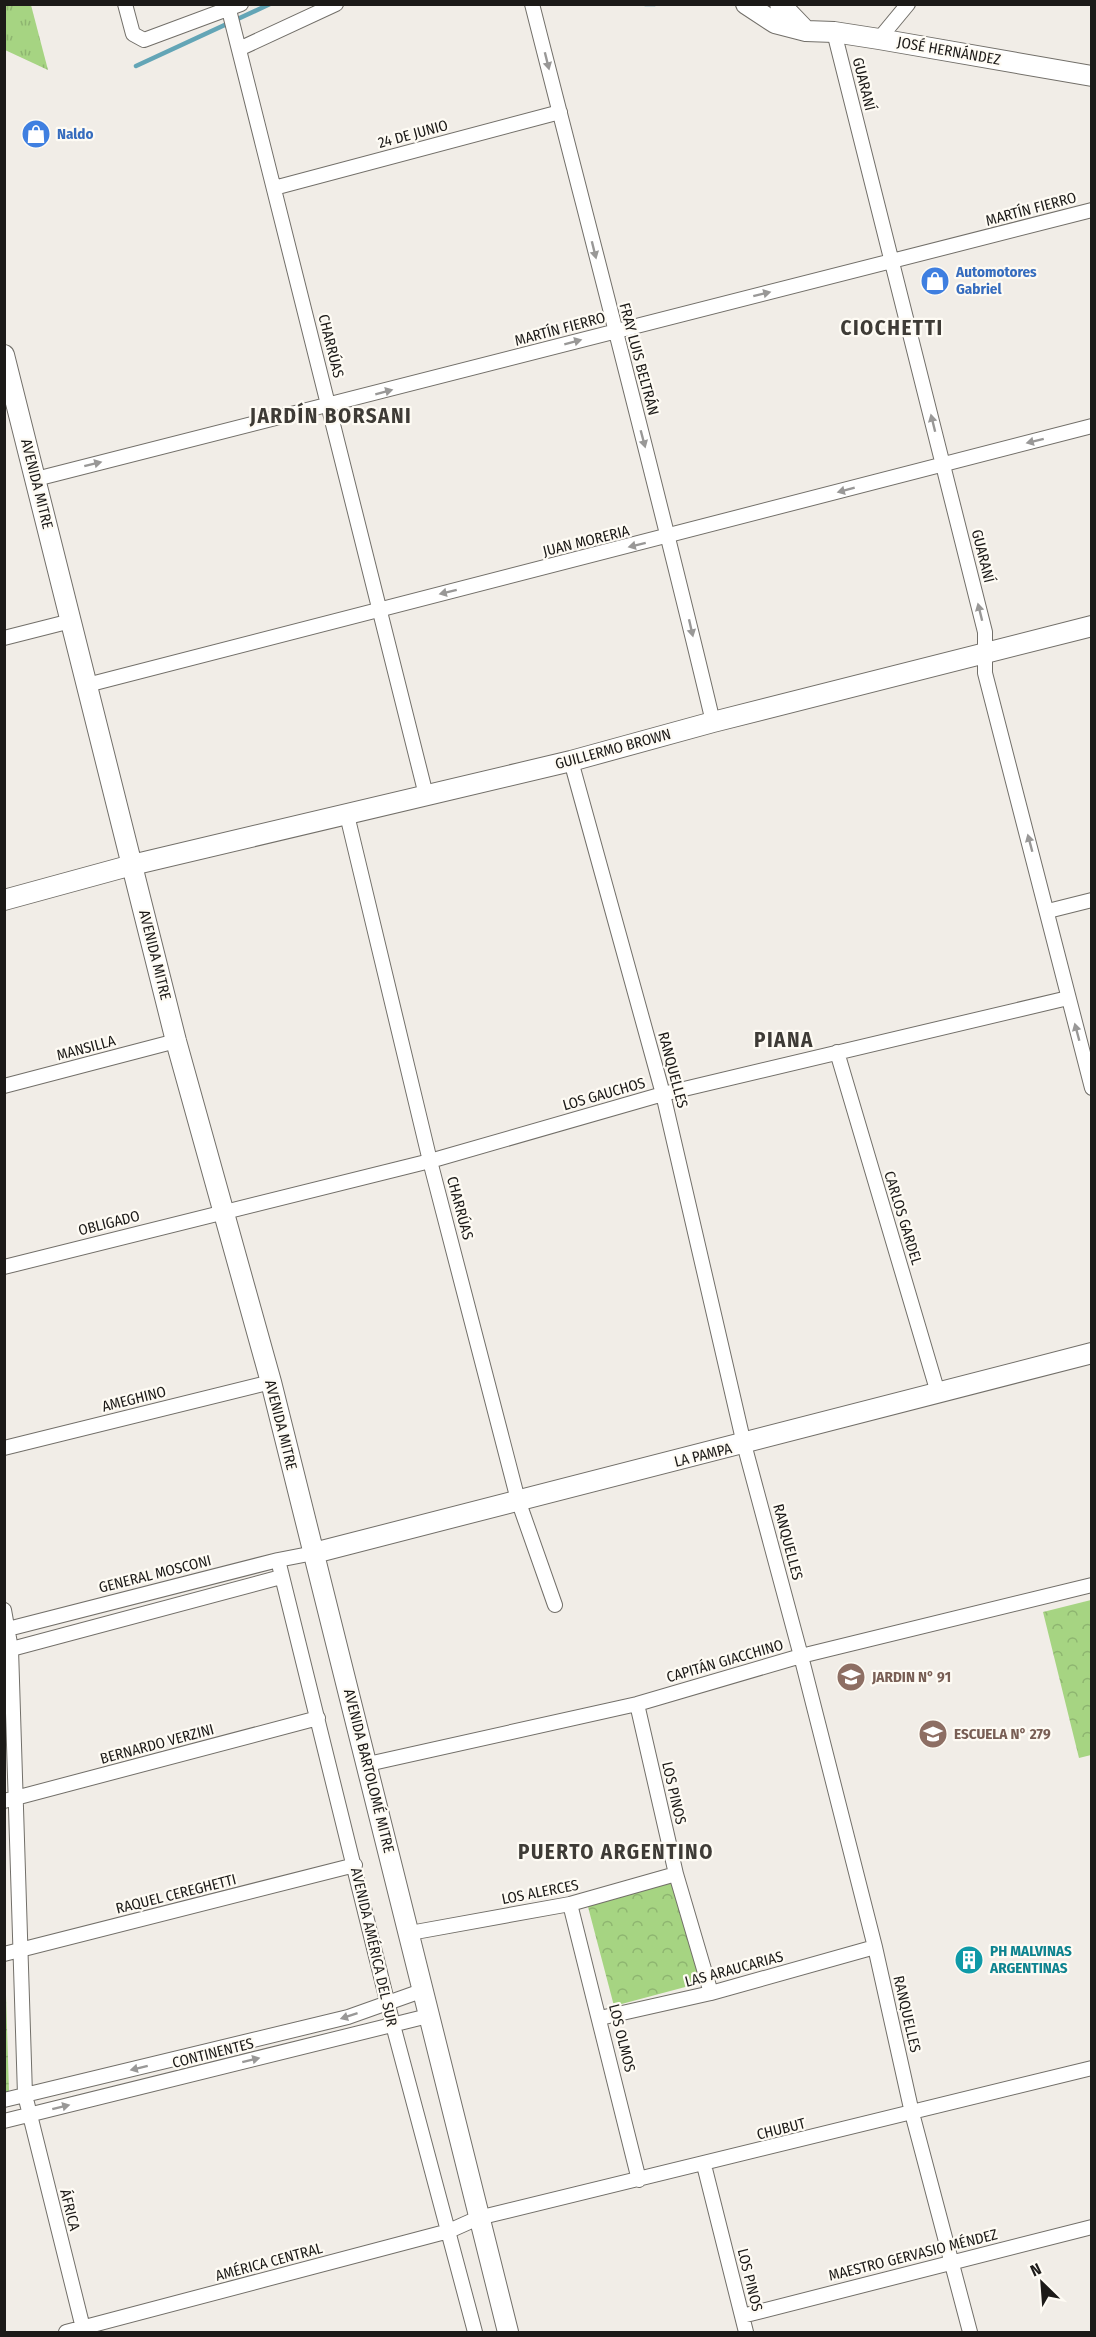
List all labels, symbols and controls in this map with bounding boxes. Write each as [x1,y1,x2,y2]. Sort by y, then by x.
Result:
street label: JOSÉ HERNÁNDEZ [896,33,1002,69]
one-way arrow [542,52,552,70]
street label: GUARANÍ [849,55,879,113]
street label: 24 DE JUNIO [376,116,450,152]
shop icon: Naldo [20,118,52,150]
place label: Naldo [57,125,94,143]
street label: MARTÍN FIERRO [984,188,1078,230]
one-way arrow [590,241,600,260]
place label: Automotores Gabriel [955,263,1037,298]
shop icon: Automotores Gabriel [919,265,951,297]
one-way arrow [753,289,771,299]
street label: FRAY LUIS BELTRÁN [615,301,663,417]
street label: MARTÍN FIERRO [513,308,607,350]
street label: CHARRÚAS [314,312,348,380]
district label: CIOCHETTI [840,315,944,341]
one-way arrow [564,337,582,347]
one-way arrow [375,386,393,396]
district label: JARDÍN BORSANI [249,402,412,429]
one-way arrow [927,414,937,432]
one-way arrow [639,430,648,448]
street label: AVENIDA MITRE [17,437,57,531]
one-way arrow [1026,437,1044,446]
one-way arrow [84,459,102,469]
one-way arrow [837,486,855,495]
street label: JUAN MORERIA [541,522,631,560]
street label: GUARANÍ [968,527,998,585]
one-way arrow [628,540,646,550]
one-way arrow [439,587,457,597]
one-way arrow [975,603,985,621]
one-way arrow [687,619,696,638]
street label: GUILLERMO BROWN [553,725,673,773]
one-way arrow [1024,833,1034,852]
street label: AVENIDA MITRE [135,908,175,1002]
one-way arrow [1071,1023,1081,1041]
district label: PIANA [754,1027,814,1053]
street label: RANQUELLES [654,1030,692,1110]
street label: MANSILLA [55,1031,118,1064]
street label: LOS GAUCHOS [561,1074,647,1114]
street label: CARLOS GARDEL [880,1169,926,1267]
street label: CHARRÚAS [443,1174,477,1242]
street label: OBLIGADO [76,1207,142,1239]
street label: AVENIDA MITRE [261,1378,301,1472]
street label: AMEGHINO [100,1382,168,1416]
street label: LA PAMPA [672,1439,734,1471]
street label: RANQUELLES [769,1502,807,1582]
street label: GENERAL MOSCONI [97,1551,213,1597]
street label: CAPITÁN GIACCHINO [664,1636,786,1686]
school or university icon: JARDIN N° 91 [835,1661,867,1693]
place label: JARDIN N° 91 [871,1668,951,1686]
street label: AVENIDA BARTOLOMÉ MITRE [340,1687,398,1855]
school or university icon: ESCUELA N° 279 [917,1718,949,1750]
street label: BERNARDO VERZINI [98,1720,216,1768]
place label: ESCUELA N° 279 [954,1725,1051,1743]
street label: LOS PINOS [658,1760,690,1826]
district label: PUERTO ARGENTINO [518,1839,714,1865]
street label: AVENIDA AMÉRICA DEL SUR [347,1866,401,2028]
street label: RAQUEL CEREGHETTI [114,1870,238,1918]
street label: LOS ALERCES [500,1876,580,1908]
place label: PH MALVINAS ARGENTINAS [989,1942,1072,1977]
building icon: PH MALVINAS ARGENTINAS [953,1944,985,1976]
street label: LAS ARAUCARIAS [683,1947,785,1991]
street label: RANQUELLES [889,1974,925,2054]
street label: LOS OLMOS [605,2002,639,2074]
one-way arrow [340,2012,358,2021]
street label: CONTINENTES [170,2034,256,2072]
one-way arrow [241,2055,260,2065]
one-way arrow [130,2063,148,2073]
one-way arrow [52,2101,70,2111]
street label: CHUBUT [755,2114,807,2144]
street label: ÁFRICA [56,2187,84,2233]
street label: MAESTRO GERVASIO MÉNDEZ [827,2225,999,2285]
street label: AMÉRICA CENTRAL [213,2239,325,2285]
street label: LOS PINOS [734,2247,766,2313]
north arrow [1012,2253,1072,2313]
text: N [1028,2259,1044,2280]

